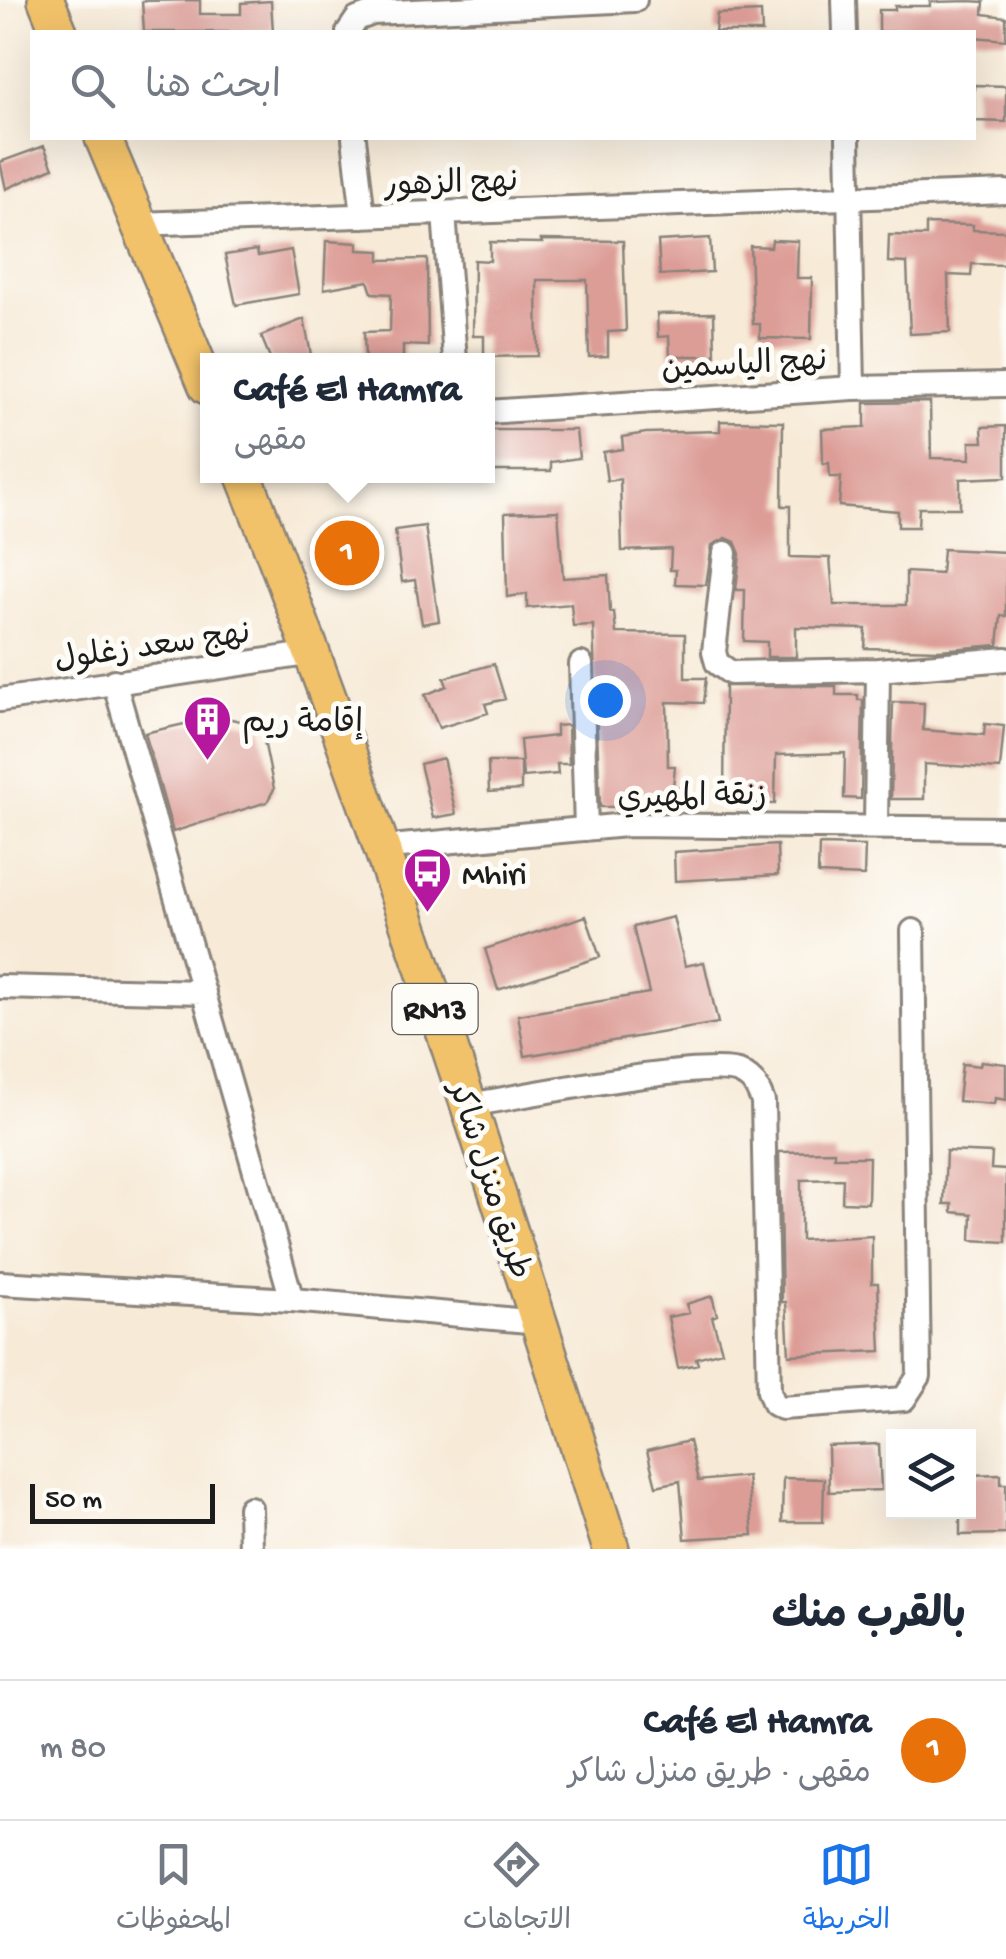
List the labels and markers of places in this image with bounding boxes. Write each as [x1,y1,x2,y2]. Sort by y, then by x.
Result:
pin: 1 [314,516,380,590]
building icon: إقامة ريم [181,694,233,762]
place label: إقامة ريم [242,706,363,744]
bus stop icon: Mhiri [401,846,453,914]
place label: Mhiri [462,858,527,896]

